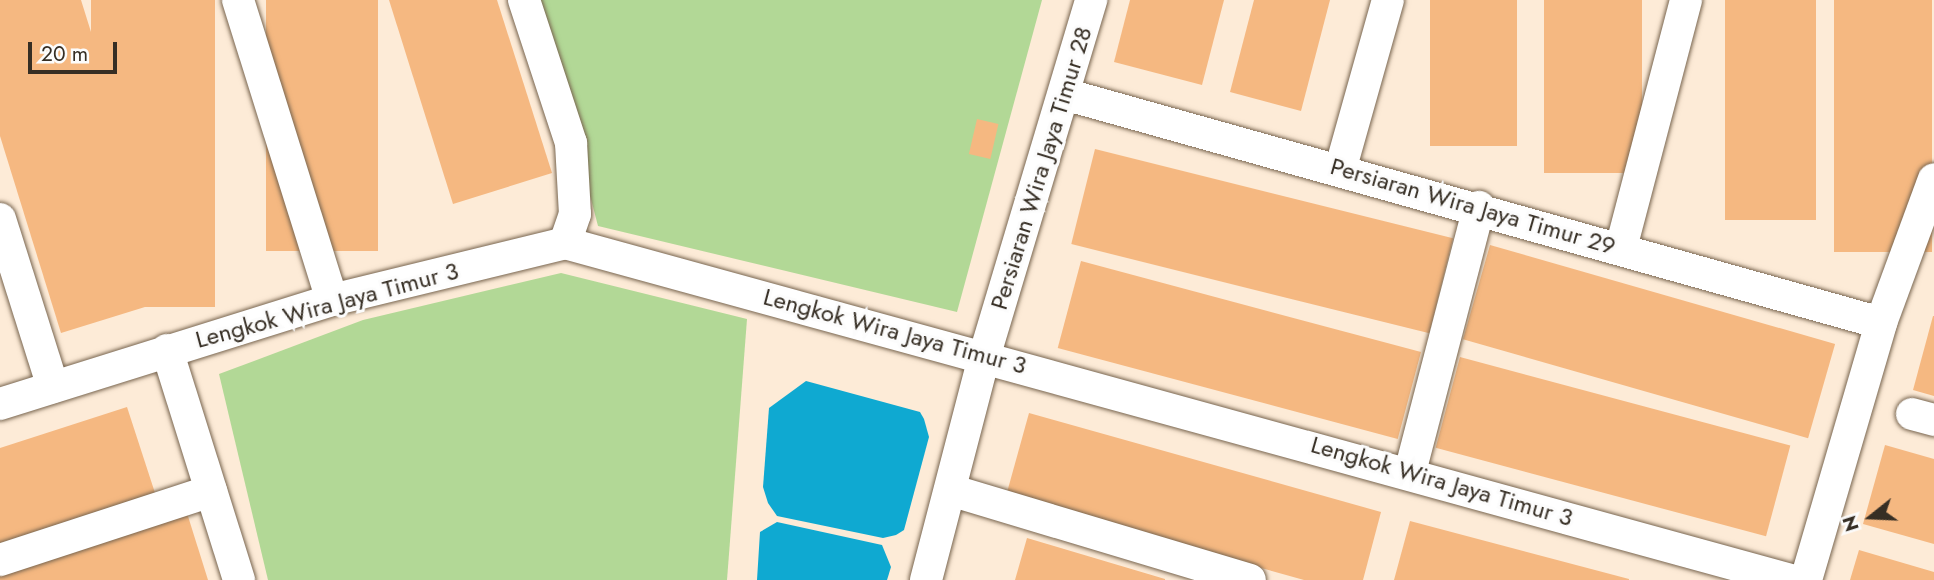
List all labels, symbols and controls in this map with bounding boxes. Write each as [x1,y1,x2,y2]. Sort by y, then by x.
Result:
street label: Persiaran Wira Jaya Timur 28 [984,23,1098,313]
scale bar [32,28,121,72]
text: 20 m [41,39,88,69]
street label: Persiaran Wira Jaya Timur 29 [1327,151,1619,261]
street label: Lengkok Wira Jaya Timur 3 [192,256,462,354]
street label: Lengkok Wira Jaya Timur 3 [760,282,1030,380]
street label: Lengkok Wira Jaya Timur 3 [1308,430,1576,532]
north arrow [1836,482,1906,552]
text: N [1835,512,1866,535]

